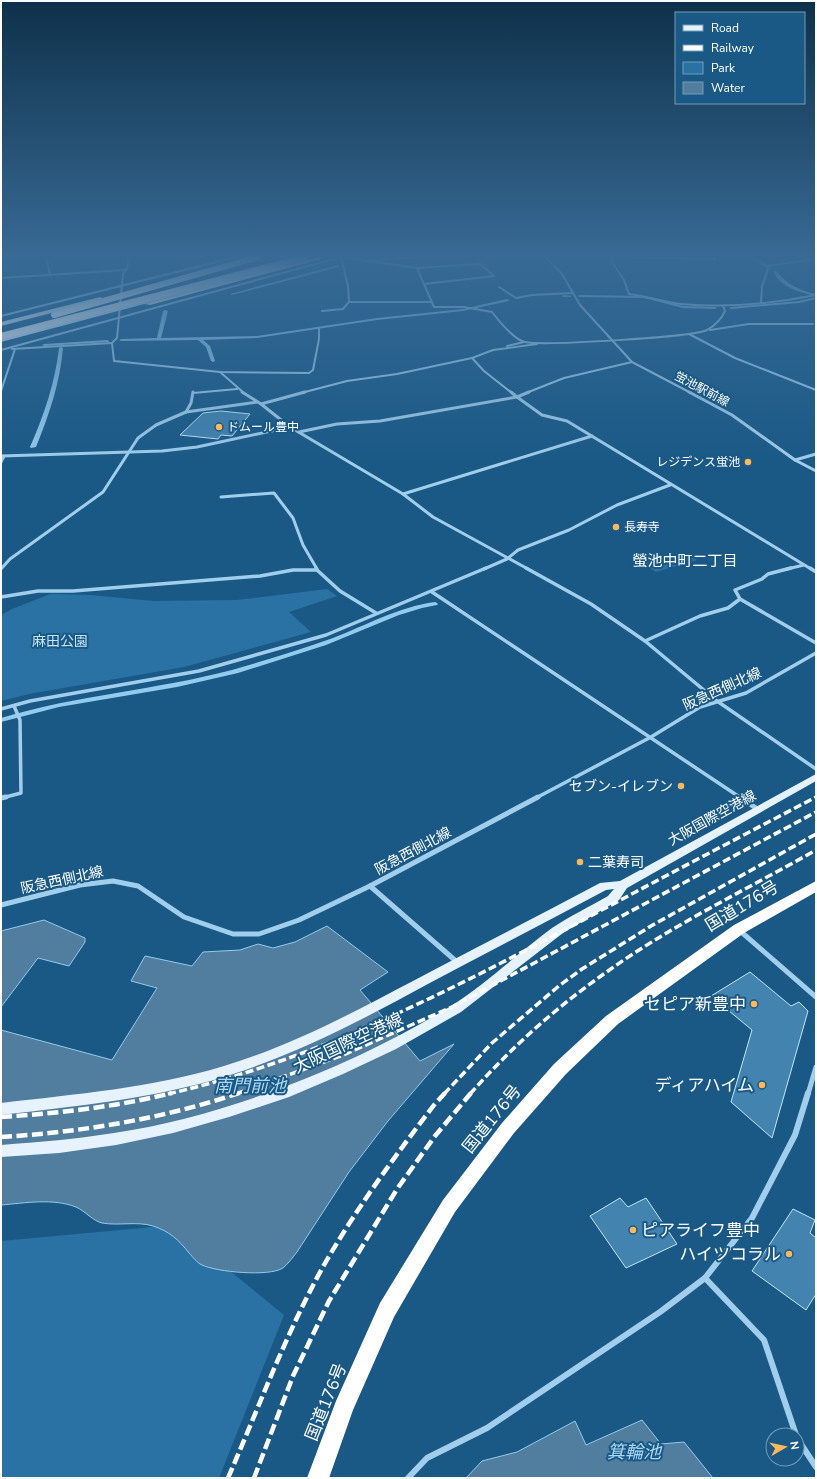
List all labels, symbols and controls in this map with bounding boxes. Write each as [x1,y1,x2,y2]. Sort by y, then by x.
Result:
legend [675,12,805,104]
text: Road [711,20,739,36]
text: Railway [711,40,755,56]
text: Park [711,60,736,76]
text: Water [711,80,745,96]
street label: 蛍池駅前線 [672,368,732,410]
place label: ドムール豊中 [227,419,299,435]
marker: ドムール豊中 [214,422,224,432]
place label: レジデンス蛍池 [656,454,740,470]
marker: レジデンス蛍池 [743,457,753,467]
place label: 長寿寺 [624,519,660,535]
marker: 長寿寺 [611,522,621,532]
district label: 螢池中町二丁目 [632,551,738,571]
park label: 麻田公園 [32,632,88,651]
street label: 阪急西側北線 [680,663,764,715]
place label: セブン-イレブン [569,777,673,796]
marker: セブン-イレブン [676,781,686,791]
street label: 大阪国際空港線 [665,786,759,850]
street label: 阪急西側北線 [371,823,455,879]
place label: 二葉寿司 [588,853,644,872]
marker: 二葉寿司 [575,857,585,867]
street label: 阪急西側北線 [19,862,105,898]
street label: 国道176号 [701,875,783,937]
place label: セピア新豊中 [644,993,746,1016]
marker: セピア新豊中 [749,999,759,1009]
street label: 大阪国際空港線 [289,1007,407,1079]
water label: 南門前池 [214,1074,288,1098]
place label: ディアハイム [655,1074,754,1097]
street label: 国道176号 [457,1080,527,1158]
marker: ディアハイム [757,1080,767,1090]
place label: ピアライフ豊中 [641,1219,760,1242]
marker: ピアライフ豊中 [628,1225,638,1235]
place label: ハイツコラル [679,1243,781,1266]
marker: ハイツコラル [784,1249,794,1259]
street label: 国道176号 [300,1360,352,1444]
north arrow [765,1427,805,1467]
water label: 箕輪池 [607,1440,663,1464]
text: N [786,1440,802,1451]

